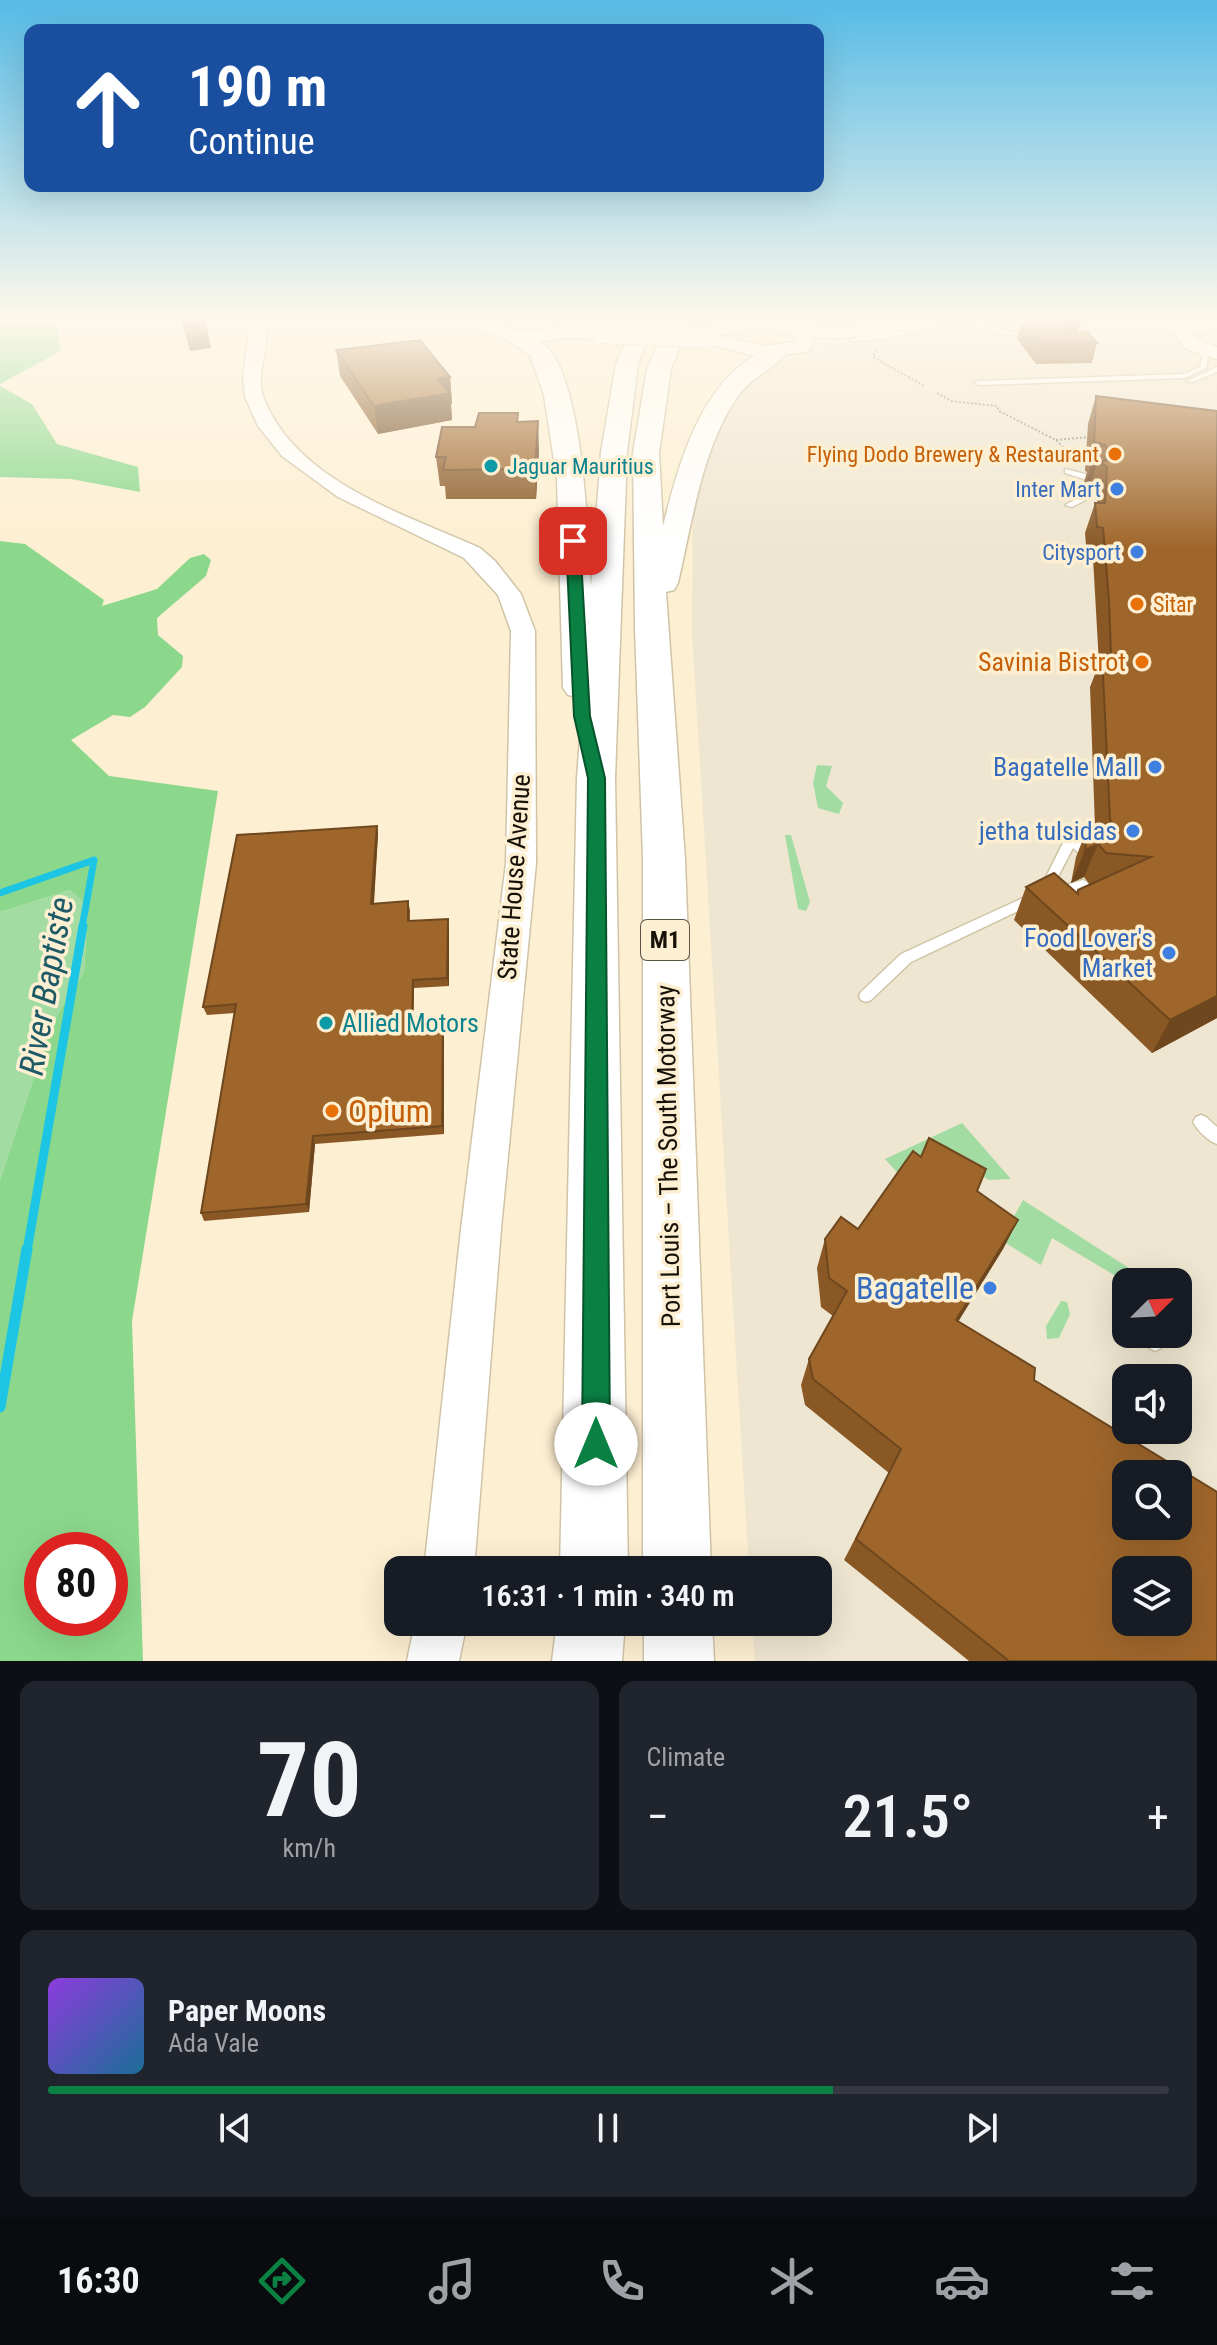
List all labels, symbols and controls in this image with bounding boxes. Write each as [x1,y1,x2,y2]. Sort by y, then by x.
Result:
text: 190 m [188,54,327,120]
icon: ahead [56,56,160,160]
text: Continue [188,121,315,163]
place label: Flying Dodo Brewery & Restaurant [807,442,1099,467]
marker: Flying Dodo Brewery & Restaurant [1106,445,1124,463]
place label: Jaguar Mauritius [507,454,654,479]
marker: Jaguar Mauritius [482,457,500,475]
place label: Inter Mart [1015,477,1101,502]
marker: Inter Mart [1108,480,1126,498]
pin [539,507,607,575]
icon: arrive [551,519,595,563]
place label: Citysport [1042,540,1121,565]
marker: Citysport [1128,543,1146,561]
place label: Sitar [1153,592,1194,617]
marker: Sitar [1128,595,1146,613]
place label: Savinia Bistrot [978,647,1126,677]
marker: Savinia Bistrot [1133,653,1151,671]
place label: Bagatelle Mall [993,752,1139,782]
marker: Bagatelle Mall [1146,758,1164,776]
street label: State House Avenue [492,773,536,981]
place label: jetha tulsidas [978,816,1117,846]
marker: jetha tulsidas [1124,822,1142,840]
water label: River Baptiste [11,894,81,1078]
road number: M1 [641,920,689,960]
place label: Food Lover's Market [1024,923,1153,983]
marker: Food Lover's Market [1160,944,1178,962]
street label: Port Louis – The South Motorway [650,984,686,1327]
place label: Allied Motors [342,1008,479,1038]
marker: Allied Motors [317,1014,335,1032]
place label: Opium [348,1092,430,1130]
marker: Opium [323,1102,341,1120]
north arrow [1112,1268,1192,1348]
map controls [1112,1268,1192,1636]
place label: Bagatelle [856,1269,974,1307]
marker: Bagatelle [981,1279,999,1297]
button: sound [1112,1364,1192,1444]
position arrow [554,1402,638,1486]
button: search [1112,1460,1192,1540]
speed limit sign: 80 [24,1532,128,1636]
button: layers [1112,1556,1192,1636]
text: 16:31 · 1 min · 340 m [481,1578,735,1613]
text: 70 [257,1720,362,1841]
text: Climate [647,1742,725,1772]
text: 21.5° [842,1781,973,1852]
text: − [647,1791,669,1843]
text: + [1147,1791,1169,1843]
text: km/h [283,1833,336,1863]
text: Paper Moons [168,1993,326,2028]
text: Ada Vale [168,2028,259,2058]
icon: previous [213,2106,257,2150]
icon: pause [586,2106,630,2150]
icon: next [960,2106,1004,2150]
icon: directions [254,2253,310,2309]
icon: music [424,2253,480,2309]
icon: phone [594,2253,650,2309]
icon: climate [764,2253,820,2309]
icon: car [934,2253,990,2309]
icon: filters [1104,2253,1160,2309]
text: 16:30 [57,2260,140,2302]

